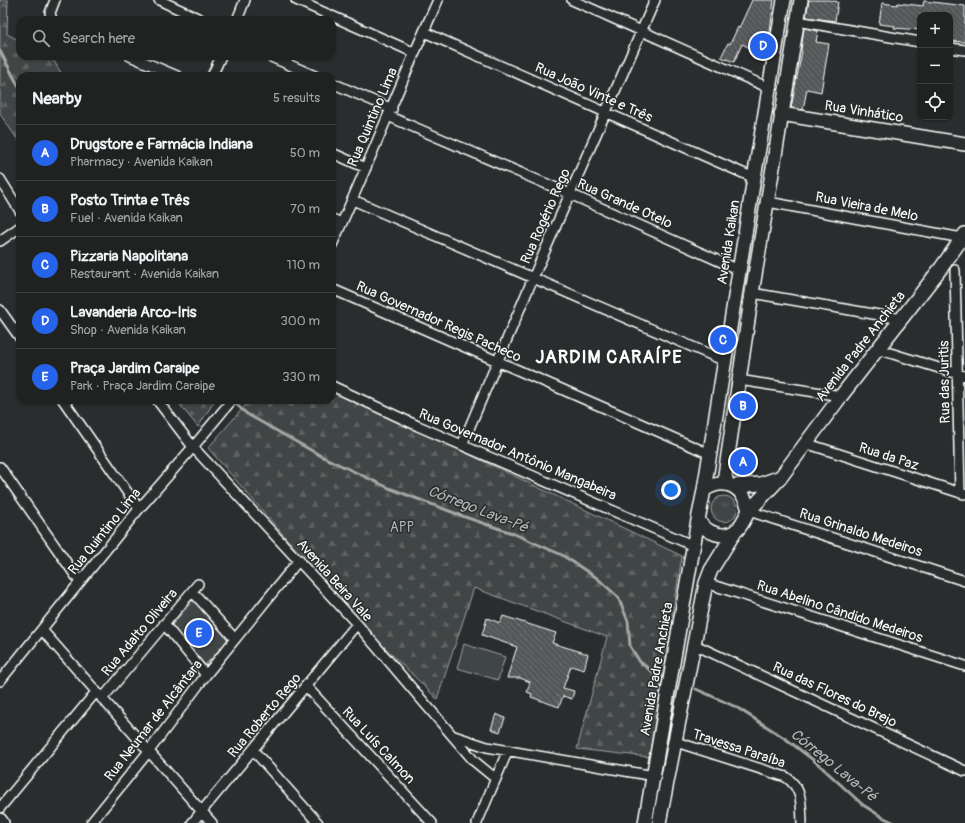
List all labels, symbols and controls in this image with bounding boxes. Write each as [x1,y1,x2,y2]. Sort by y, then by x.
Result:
map controls [917,12,953,120]
button: + [917,12,953,48]
search box [16,16,336,60]
icon: search [30,27,52,49]
text: Search here [62,29,135,48]
pin: D [750,31,776,61]
button: − [917,48,953,84]
street label: Rua João Vinte e Três [532,59,656,126]
street label: Rua Quintino Lima [344,65,401,169]
button: locate [917,84,953,120]
text: Nearby [32,88,81,109]
text: 5 results [273,90,320,106]
street label: Rua Vinhático [823,97,905,126]
text: Drugstore e Farmácia Indiana [70,135,253,154]
text: A [41,145,49,161]
text: 50 m [290,145,320,161]
text: Pharmacy · Avenida Kaikan [70,154,213,170]
street label: Rua Rogério Rego [517,166,574,266]
street label: Rua Grande Otelo [575,175,675,232]
street label: Rua Vieira de Melo [814,188,920,225]
text: Posto Trinta e Três [70,191,189,210]
street label: Avenida Kaikan [713,199,744,286]
text: B [41,201,49,217]
text: 70 m [290,201,320,217]
text: Fuel · Avenida Kaikan [70,210,183,226]
text: Pizzaria Napolitana [70,247,188,266]
text: C [41,257,49,273]
text: 110 m [287,257,320,273]
text: Restaurant · Avenida Kaikan [70,266,219,282]
street label: Rua Governador Regis Pacheco [354,277,524,366]
street label: Avenida Padre Anchieta [812,288,909,405]
text: Lavanderia Arco-Iris [70,303,196,322]
text: D [41,313,49,329]
text: 300 m [281,313,320,329]
text: Shop · Avenida Kaikan [70,322,186,338]
pin: C [710,325,736,355]
street label: Rua das Juritis [935,340,954,424]
district label: JARDIM CARAÍPE [535,345,683,369]
text: Praça Jardim Caraipe [70,359,199,378]
text: E [42,369,48,385]
text: 330 m [282,369,320,385]
text: Park · Praça Jardim Caraipe [70,378,215,394]
pin: B [730,391,756,421]
street label: Rua Governador Antônio Mangabeira [417,405,619,504]
street label: Rua da Paz [857,439,921,474]
pin: A [730,447,756,477]
your location [661,480,681,500]
water label: Córrego Lava-Pé [425,482,531,538]
street label: Rua Quintino Lima [64,485,144,578]
street label: Rua Grinaldo Medeiros [797,505,925,561]
park label: APP [390,519,415,536]
street label: Avenida Beira Vale [293,536,376,625]
street label: Rua Abelino Cândido Medeiros [755,577,926,647]
street label: Rua Adalto Oliveira [98,585,181,680]
street label: Avenida Padre Anchieta [636,601,677,737]
pin: E [186,618,212,648]
street label: Rua Neumar de Alcântara [101,656,206,784]
street label: Rua das Flores do Brejo [770,658,900,731]
street label: Rua Roberto Rego [224,669,305,761]
street label: Rua Luís Calmon [339,703,419,787]
street label: Travessa Paraíba [690,725,787,771]
water label: Córrego Lava-Pé [787,725,881,807]

